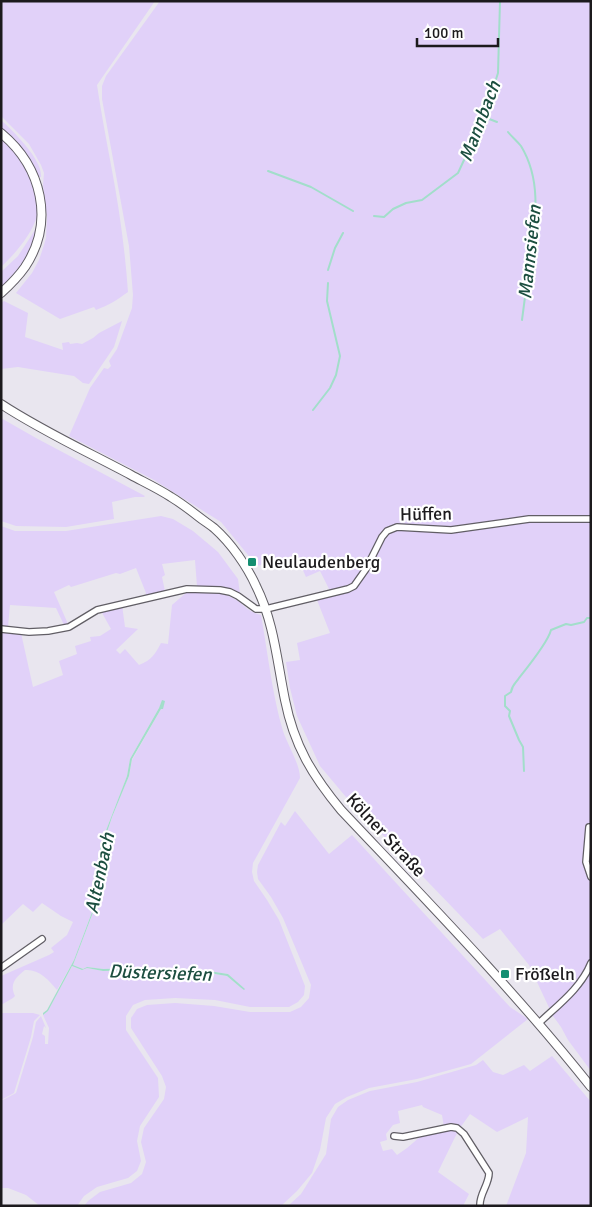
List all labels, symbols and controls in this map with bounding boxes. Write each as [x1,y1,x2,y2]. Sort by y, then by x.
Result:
scale bar [417,15,498,47]
text: 100 m [424,24,464,42]
water label: Mannbach [454,77,507,165]
water label: Mannsiefen [513,203,547,300]
street label: Hüffen [400,503,452,525]
place label: Neulaudenberg [262,551,380,573]
marker: Neulaudenberg [246,556,258,568]
street label: Kölner Straße [342,788,430,882]
water label: Altenbach [80,830,120,916]
water label: Düstersiefen [108,959,213,987]
place label: Frößeln [515,963,575,985]
marker: Frößeln [499,968,511,980]

